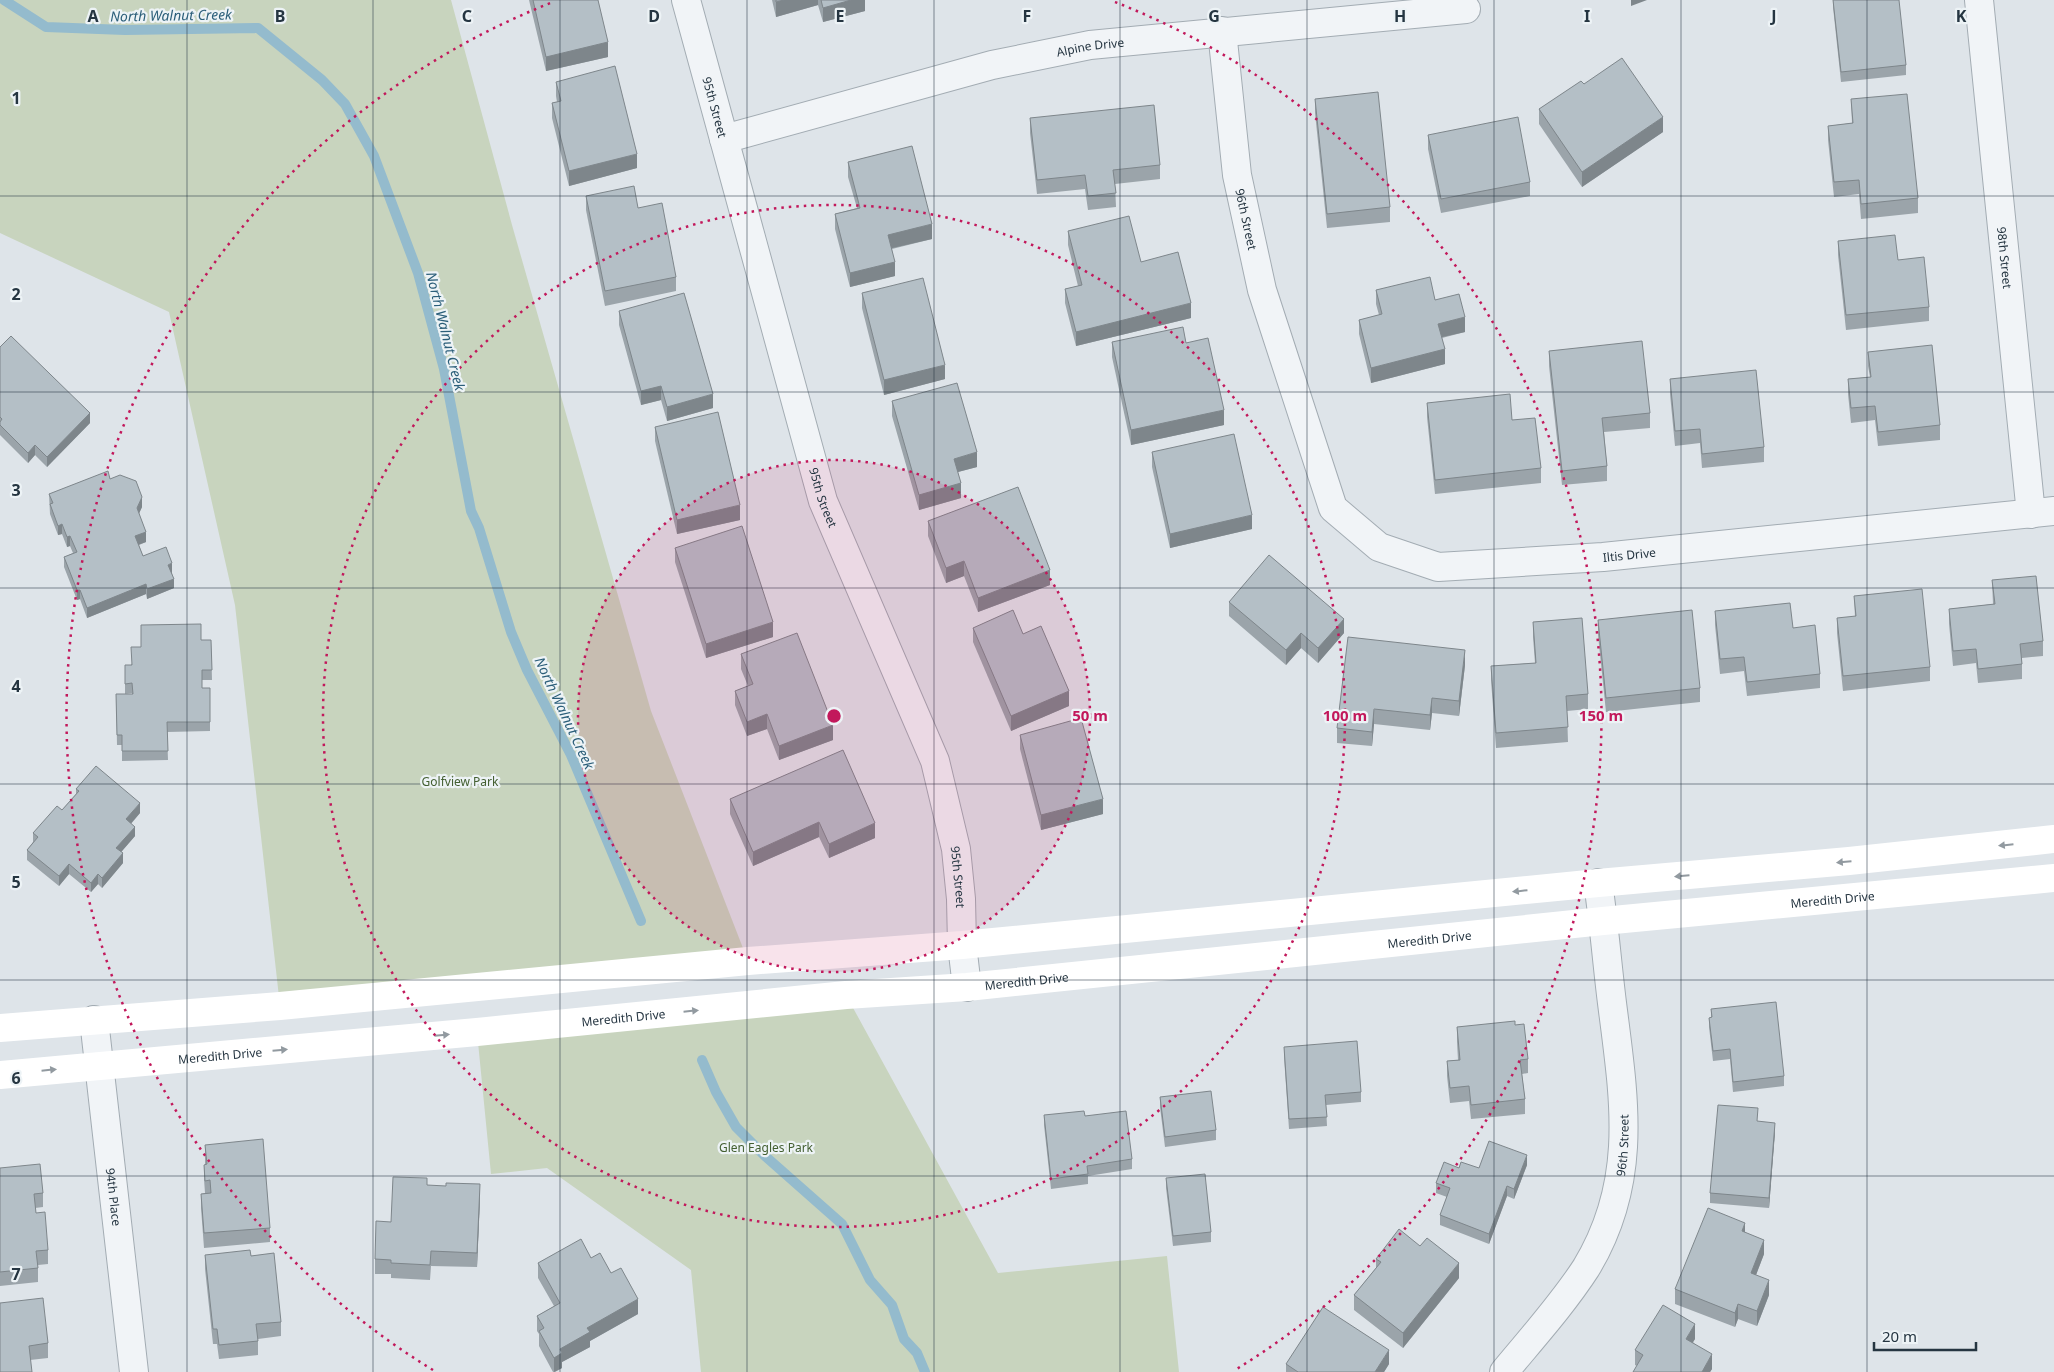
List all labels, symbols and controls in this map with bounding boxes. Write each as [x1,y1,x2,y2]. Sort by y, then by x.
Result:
water label: North Walnut Creek [110,4,233,26]
text: A [87,5,99,27]
text: B [275,5,285,27]
text: C [462,5,472,27]
text: D [648,5,660,27]
text: E [836,5,845,27]
text: F [1023,5,1031,27]
text: G [1208,5,1220,27]
text: H [1394,5,1406,27]
text: I [1584,5,1590,27]
text: J [1769,5,1777,27]
text: K [1956,5,1967,27]
street label: Alpine Drive [1055,33,1125,60]
street label: 95th Street [699,75,732,140]
text: 1 [11,87,21,109]
street label: 96th Street [1232,187,1262,252]
street label: 98th Street [1993,226,2017,290]
water label: North Walnut Creek [422,270,470,393]
text: 2 [11,283,21,305]
street label: 95th Street [806,465,842,530]
text: 3 [11,479,21,501]
street label: Iltis Drive [1602,543,1657,565]
water label: North Walnut Creek [531,654,600,773]
text: 4 [11,675,21,697]
text: 50 m [1072,705,1108,725]
text: 100 m [1323,705,1367,725]
text: 150 m [1579,705,1623,725]
centre of rings [825,707,843,725]
park label: Golfview Park [422,773,499,790]
one-way arrow [1997,841,2013,849]
street label: 95th Street [947,845,970,909]
one-way arrow [1836,858,1852,866]
text: 5 [11,871,21,893]
one-way arrow [1674,872,1690,880]
one-way arrow [1512,887,1528,895]
street label: Meredith Drive [1790,887,1875,912]
street label: Meredith Drive [1387,926,1472,952]
street label: Meredith Drive [984,968,1070,994]
street label: Meredith Drive [581,1005,666,1030]
one-way arrow [683,1007,699,1015]
one-way arrow [434,1031,450,1039]
street label: Meredith Drive [177,1043,263,1067]
one-way arrow [272,1045,288,1053]
one-way arrow [41,1066,57,1074]
text: 6 [11,1067,21,1089]
street label: 96th Street [1611,1113,1632,1178]
park label: Glen Eagles Park [719,1139,814,1156]
street label: 94th Place [102,1167,126,1227]
text: 7 [11,1263,21,1285]
scale bar [1874,1320,1976,1352]
text: 20 m [1882,1326,1917,1346]

